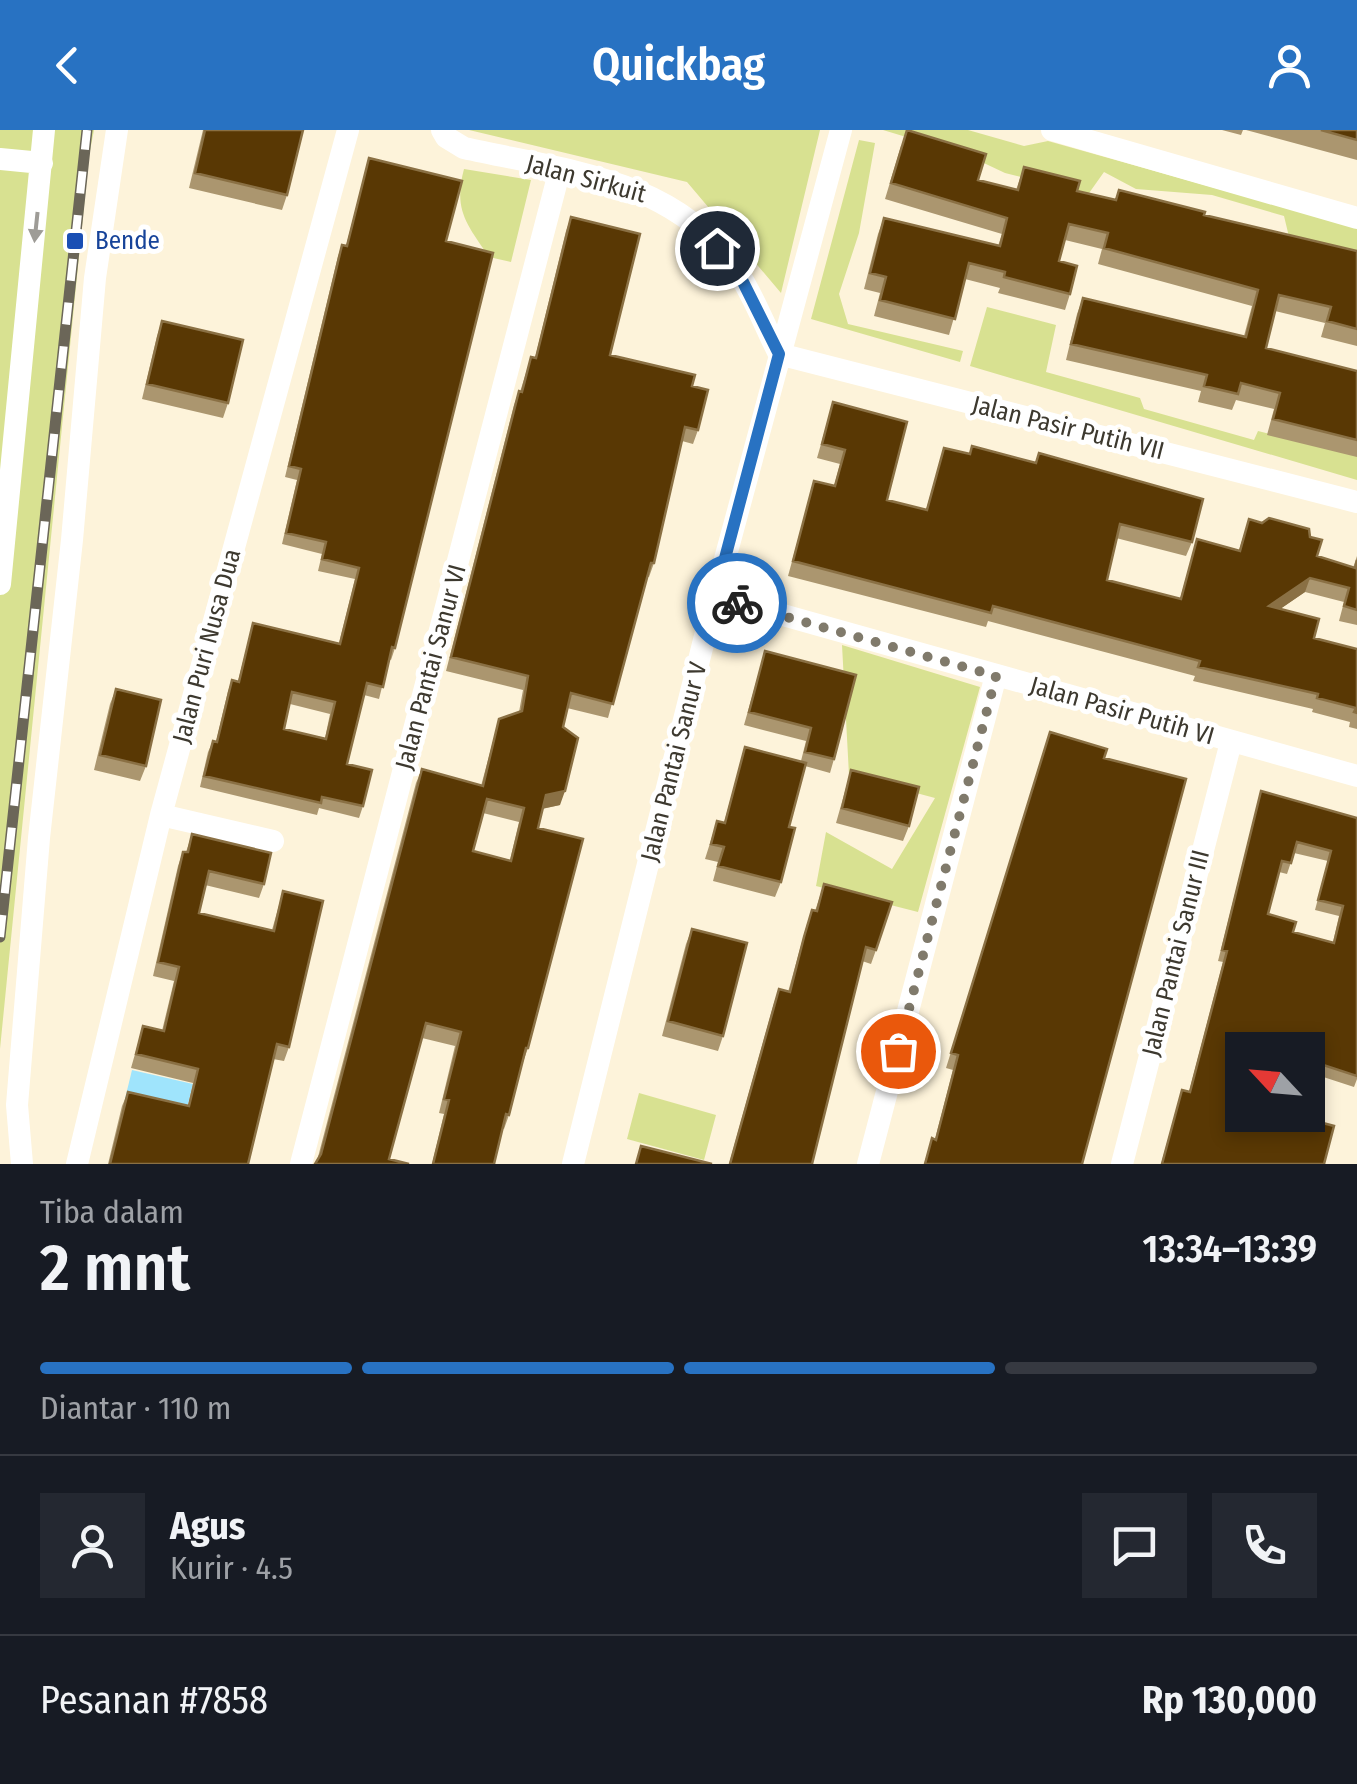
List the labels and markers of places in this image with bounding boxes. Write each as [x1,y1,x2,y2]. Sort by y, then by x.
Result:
pin [675,206,760,291]
place label: Bende [95,226,160,256]
marker: Bende [64,230,86,252]
pin [856,1009,941,1094]

